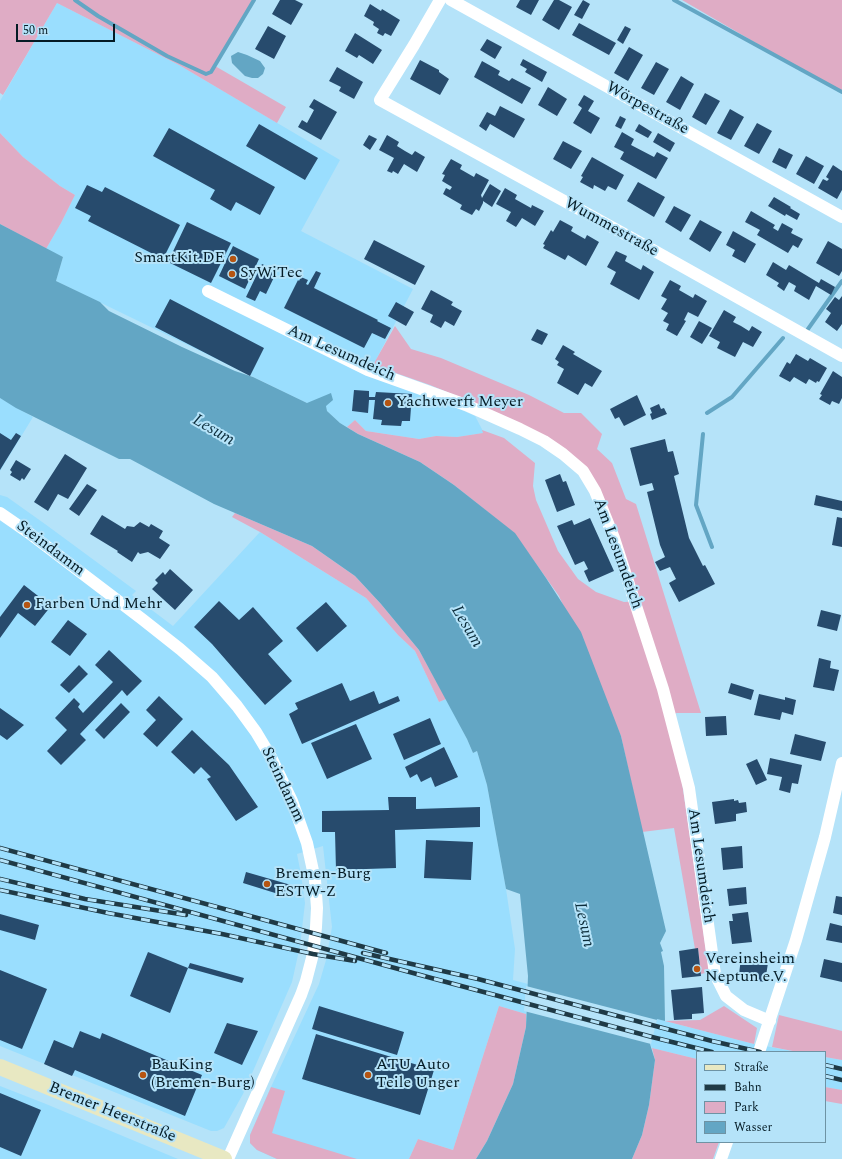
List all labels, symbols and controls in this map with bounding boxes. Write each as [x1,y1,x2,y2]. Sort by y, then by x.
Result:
scale bar [18,16,117,42]
text: 50 m [23,21,48,40]
street label: Wörpestraße [602,78,692,140]
street label: Wummestraße [561,194,661,262]
place label: SmartKit.DE [134,249,225,269]
marker: SmartKit.DE [228,254,238,264]
place label: SyWiTec [240,264,302,284]
marker: SyWiTec [227,269,237,279]
street label: Am Lesumdeich [284,322,398,386]
place label: Yachtwerft Meyer [396,393,523,413]
marker: Yachtwerft Meyer [383,398,393,408]
water label: Lesum [188,411,238,451]
street label: Am Lesumdeich [588,496,646,612]
street label: Steindamm [12,517,88,581]
place label: Farben Und Mehr [35,595,162,615]
marker: Farben Und Mehr [22,600,32,610]
water label: Lesum [446,602,486,652]
street label: Steindamm [256,744,308,826]
street label: Am Lesumdeich [682,807,718,925]
place label: Bremen-Burg ESTW-Z [275,865,371,903]
marker: Bremen-Burg ESTW-Z [262,879,272,889]
water label: Lesum [568,901,598,949]
place label: Vereinsheim Neptun e.V. [705,950,795,988]
marker: Vereinsheim Neptun e.V. [692,964,702,974]
legend [696,1051,826,1143]
place label: BauKing (Bremen-Burg) [151,1056,255,1094]
place label: ATU Auto Teile Unger [376,1056,460,1094]
text: Straße [734,1058,769,1077]
marker: BauKing (Bremen-Burg) [138,1070,148,1080]
marker: ATU Auto Teile Unger [363,1070,373,1080]
text: Bahn [734,1078,762,1097]
street label: Bremer Heerstraße [46,1079,178,1147]
text: Park [734,1098,759,1117]
text: Wasser [734,1118,772,1137]

